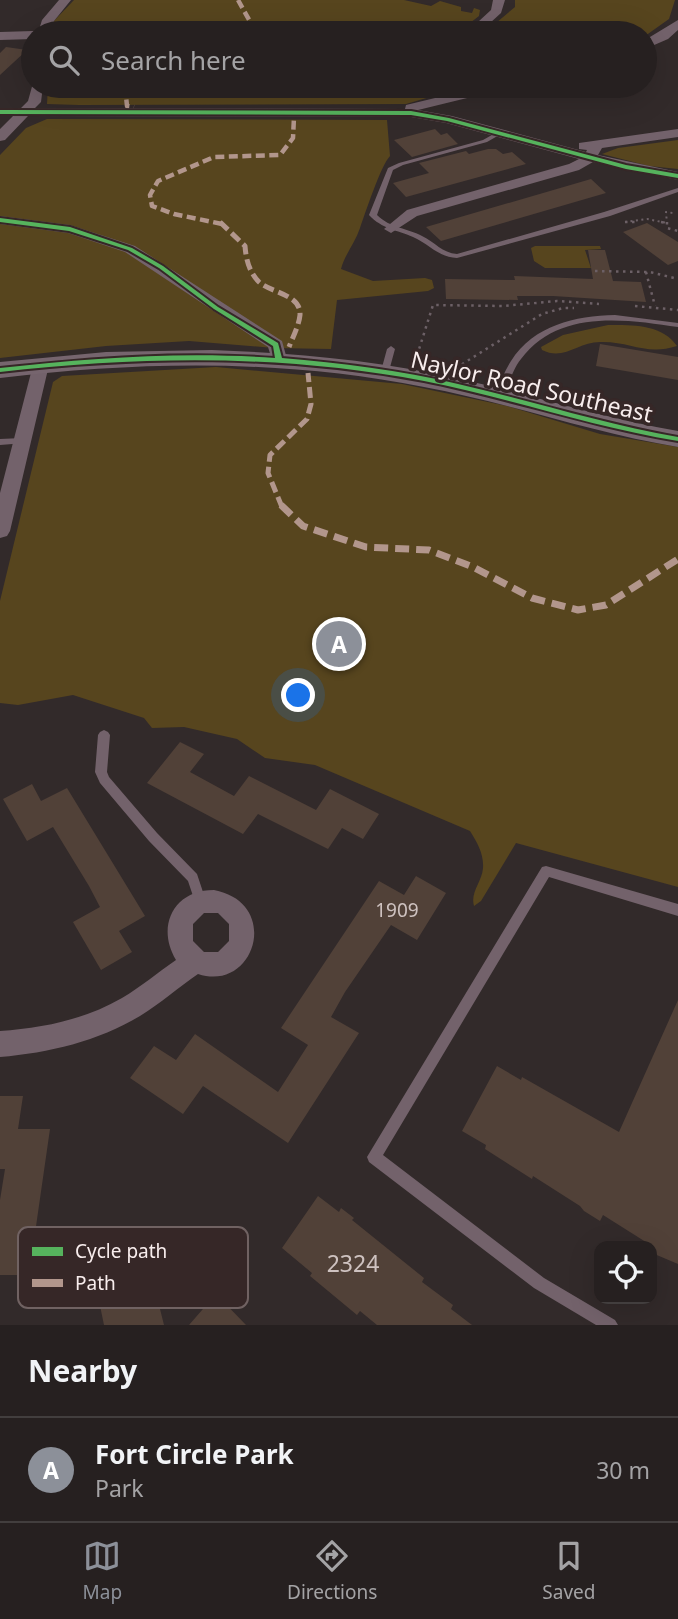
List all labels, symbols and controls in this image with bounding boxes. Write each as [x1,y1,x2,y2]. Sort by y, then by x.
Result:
search box [21,21,657,98]
icon: search [45,41,83,79]
text: Search here [101,42,246,78]
street label: Naylor Road Southeast [408,343,656,429]
pin: A [316,618,362,670]
your location [281,678,315,712]
house number: 1909 [375,897,419,923]
legend [18,1227,248,1308]
text: Cycle path [75,1238,167,1264]
map controls [594,1241,657,1304]
button: locate [594,1241,657,1304]
house number: 2324 [327,1247,379,1279]
text: Path [75,1270,116,1296]
text: Nearby [28,1350,137,1391]
text: Fort Circle Park [95,1436,294,1472]
text: A [43,1454,59,1486]
text: 30 m [596,1454,650,1486]
text: Park [95,1472,144,1504]
tab: Map [83,1537,122,1605]
tab: Directions [287,1537,377,1605]
tab: Saved [542,1537,595,1605]

